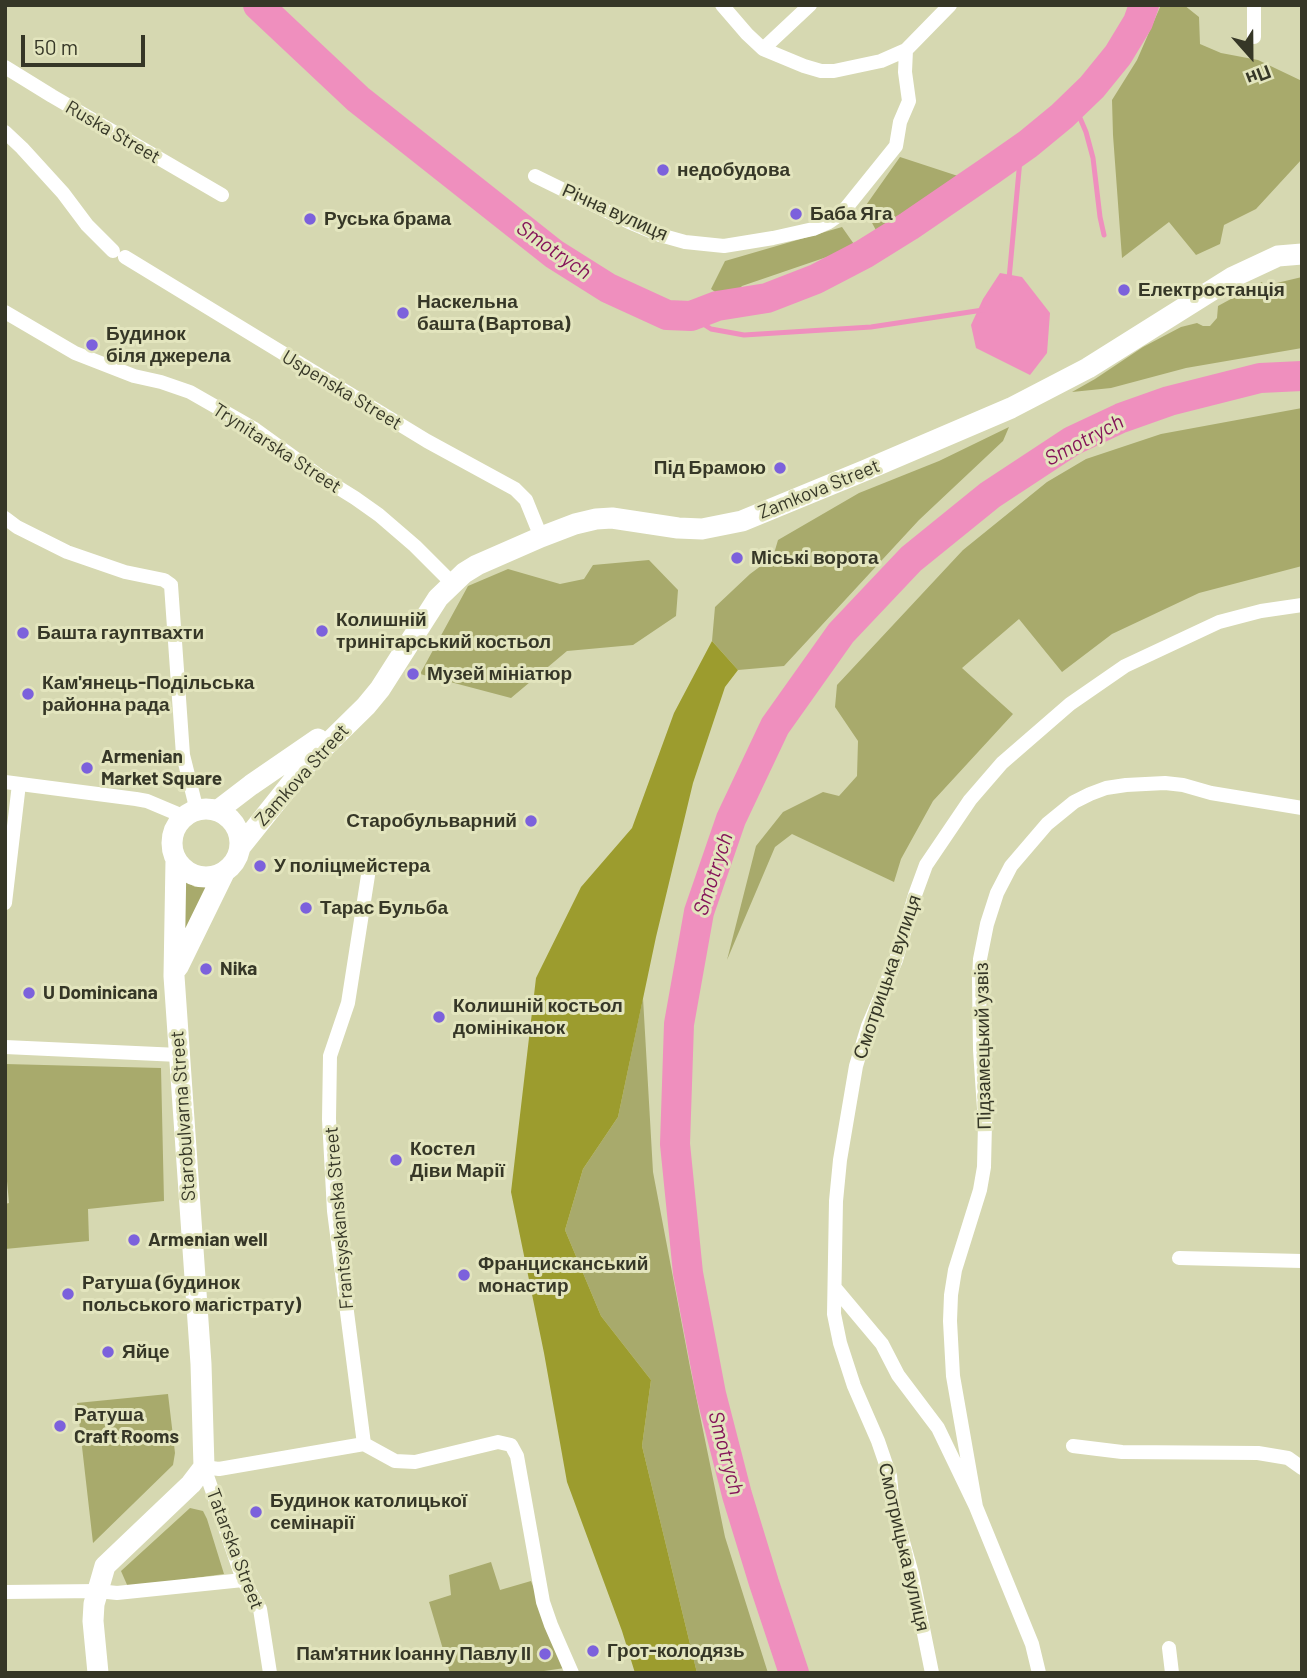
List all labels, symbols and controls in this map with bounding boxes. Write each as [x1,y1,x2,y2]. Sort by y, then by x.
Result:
scale bar [24,21,149,65]
north arrow [1216,21,1286,91]
text: 50 m [34,34,78,59]
text: Пн [1243,61,1275,91]
street label: Ruska Street [62,96,164,168]
place label: недобудова [677,159,790,181]
marker: недобудова [655,162,671,178]
street label: Річна вулиця [559,179,671,245]
place label: Баба Яга [810,203,892,225]
marker: Баба Яга [788,206,804,222]
place label: Руська брама [324,208,451,230]
marker: Руська брама [302,211,318,227]
water label: Smotrych [512,215,596,285]
place label: Електростанція [1138,279,1285,301]
marker: Електростанція [1116,282,1132,298]
place label: Наскельна башта (Вартова) [417,291,570,335]
marker: Наскельна башта (Вартова) [395,305,411,321]
place label: Будинок біля джерела [106,323,231,367]
marker: Будинок біля джерела [84,337,100,353]
street label: Uspenska Street [278,345,406,435]
street label: Trynitarska Street [209,398,345,498]
water label: Smotrych [1040,409,1128,471]
street label: Zamkova Street [755,454,883,524]
place label: Під Брамою [654,457,766,479]
marker: Під Брамою [772,460,788,476]
place label: Міські ворота [751,547,879,569]
marker: Міські ворота [729,550,745,566]
place label: Колишній тринітарський костьол [336,609,551,653]
place label: Башта гауптвахти [37,622,204,644]
marker: Колишній тринітарський костьол [314,623,330,639]
marker: Башта гауптвахти [15,625,31,641]
place label: Музей мініатюр [427,663,572,685]
marker: Музей мініатюр [405,666,421,682]
place label: Кам'янець-Подільська районна рада [42,672,254,716]
marker: Кам'янець-Подільська районна рада [20,686,36,702]
street label: Zamkova Street [250,719,354,831]
place label: Armenian Market Square [101,746,222,790]
marker: Armenian Market Square [79,760,95,776]
place label: Старобульварний [346,810,517,832]
marker: Старобульварний [523,813,539,829]
water label: Smotrych [688,829,738,919]
place label: У поліцмейстера [274,855,430,877]
marker: У поліцмейстера [252,858,268,874]
street label: Смотрицька вулиця [848,892,926,1062]
place label: Тарас Бульба [320,897,448,919]
marker: Тарас Бульба [298,900,314,916]
place label: Nika [220,958,257,980]
marker: Nika [198,961,214,977]
street label: Підзамецький узвіз [970,962,996,1130]
place label: U Dominicana [43,982,158,1004]
marker: U Dominicana [21,985,37,1001]
place label: Колишній костьол домініканок [453,995,623,1039]
marker: Колишній костьол домініканок [431,1009,447,1025]
street label: Starobulvarna Street [166,1030,200,1202]
street label: Frantsyskanska Street [320,1126,358,1310]
place label: Костел Діви Марії [410,1138,505,1182]
marker: Костел Діви Марії [388,1152,404,1168]
place label: Armenian well [148,1229,268,1251]
marker: Armenian well [126,1232,142,1248]
place label: Францисканський монастир [478,1253,648,1297]
marker: Францисканський монастир [456,1267,472,1283]
place label: Ратуша (будинок польського магістрату) [82,1272,301,1316]
marker: Ратуша (будинок польського магістрату) [60,1286,76,1302]
place label: Яйце [122,1341,170,1363]
marker: Яйце [100,1344,116,1360]
place label: Ратуша Craft Rooms [74,1404,179,1448]
water label: Smotrych [703,1408,749,1498]
marker: Ратуша Craft Rooms [52,1418,68,1434]
street label: Смотрицька вулиця [874,1460,934,1634]
street label: Tatarska Street [202,1485,268,1613]
place label: Будинок католицької семінарії [270,1490,467,1534]
marker: Будинок католицької семінарії [248,1504,264,1520]
place label: Грот-колодязь [607,1640,745,1662]
place label: Пам'ятник Iоанну Павлу II [296,1643,531,1665]
marker: Грот-колодязь [585,1643,601,1659]
marker: Пам'ятник Iоанну Павлу II [537,1646,553,1662]

